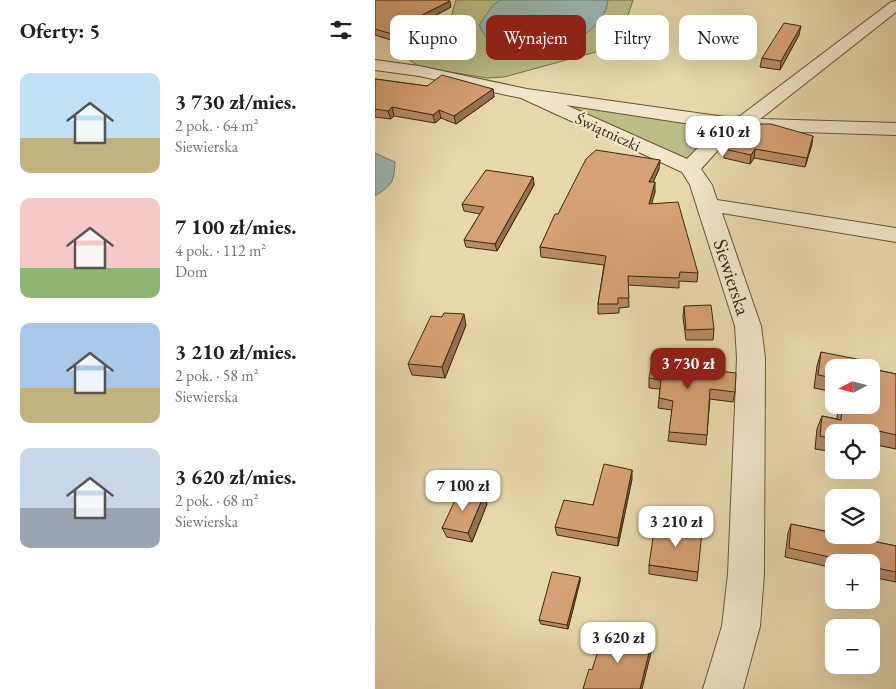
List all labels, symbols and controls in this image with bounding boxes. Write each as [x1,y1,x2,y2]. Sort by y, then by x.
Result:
chip: Kupno [390,15,476,60]
chip: Wynajem [486,15,586,60]
chip: Filtry [596,15,669,60]
chip: Nowe [679,15,757,60]
icon: filters [327,16,355,44]
text: Oferty: 5 [20,17,100,44]
text: 3 730 zł/mies. [175,88,297,115]
icon: home [60,93,120,153]
street label: Świątniczki [572,108,644,156]
text: 2 pok. · 64 m² [175,115,258,136]
pin: 4 610 zł [671,116,775,158]
text: 4 610 zł [696,121,750,142]
text: Siewierska [175,136,238,157]
text: 7 100 zł/mies. [175,213,297,240]
icon: home [60,218,120,278]
street label: Siewierska [707,235,757,319]
text: 4 pok. · 112 m² [175,240,266,261]
text: Dom [175,261,207,282]
text: 3 210 zł/mies. [175,338,297,365]
icon: home [60,343,120,403]
pin: 3 730 zł [636,348,740,390]
text: 3 730 zł [661,353,715,374]
north arrow [825,359,880,414]
map controls [825,359,880,674]
text: 2 pok. · 58 m² [175,365,258,386]
text: Siewierska [175,386,238,407]
button: locate [825,424,880,479]
text: 3 620 zł/mies. [175,463,297,490]
icon: home [60,468,120,528]
pin: 7 100 zł [411,470,515,512]
text: 7 100 zł [436,475,490,496]
button: layers [825,489,880,544]
text: 2 pok. · 68 m² [175,490,258,511]
pin: 3 210 zł [624,506,728,548]
text: Siewierska [175,511,238,532]
text: 3 210 zł [649,511,703,532]
button: + [825,554,880,609]
button: − [825,619,880,674]
pin: 3 620 zł [566,622,670,664]
text: 3 620 zł [591,627,645,648]

